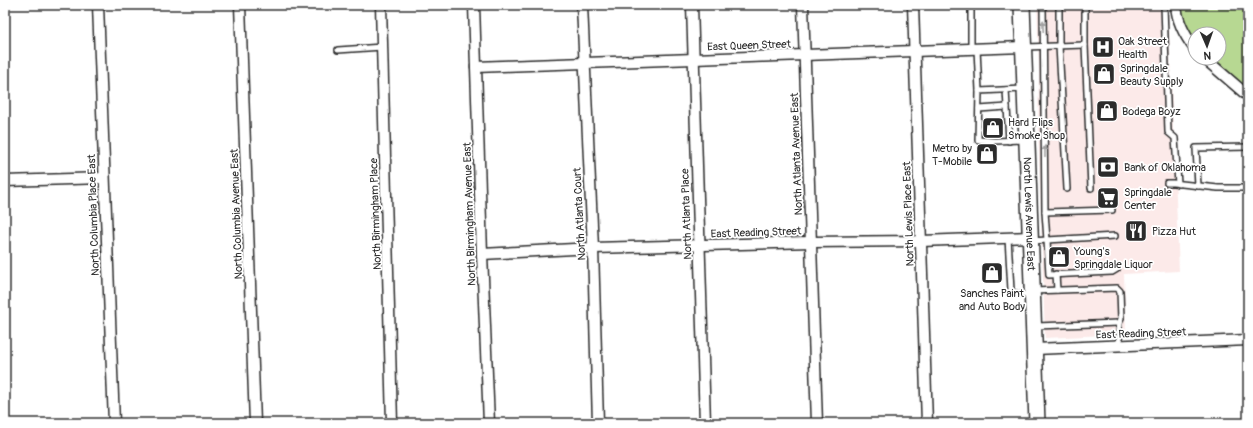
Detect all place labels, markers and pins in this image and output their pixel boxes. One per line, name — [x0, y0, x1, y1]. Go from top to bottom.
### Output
hospital icon: Oak Street Health — [1090, 34, 1116, 60]
place label: Oak Street Health — [1118, 35, 1167, 61]
shop icon: Springdale Beauty Supply — [1091, 61, 1117, 87]
place label: Springdale Beauty Supply — [1120, 62, 1184, 88]
shop icon: Bodega Boyz — [1094, 98, 1120, 124]
place label: Bodega Boyz — [1122, 105, 1181, 118]
shop icon: Hard Flips Smoke Shop — [980, 115, 1006, 141]
place label: Hard Flips Smoke Shop — [1008, 116, 1065, 142]
shop icon: Metro by T-Mobile — [974, 141, 1000, 167]
place label: Metro by T-Mobile — [932, 142, 973, 168]
bank icon: Bank of Oklahoma — [1095, 154, 1121, 180]
place label: Bank of Oklahoma — [1124, 161, 1206, 174]
supermarket icon: Springdale Center — [1095, 185, 1121, 211]
place label: Springdale Center — [1124, 186, 1172, 212]
restaurant icon: Pizza Hut — [1123, 218, 1149, 244]
place label: Pizza Hut — [1152, 225, 1196, 238]
shop icon: Young's Springdale Liquor — [1046, 244, 1072, 270]
place label: Young's Springdale Liquor — [1073, 245, 1153, 271]
shop icon: Sanches Paint and Auto Body — [979, 260, 1005, 286]
place label: Sanches Paint and Auto Body — [959, 287, 1025, 313]

